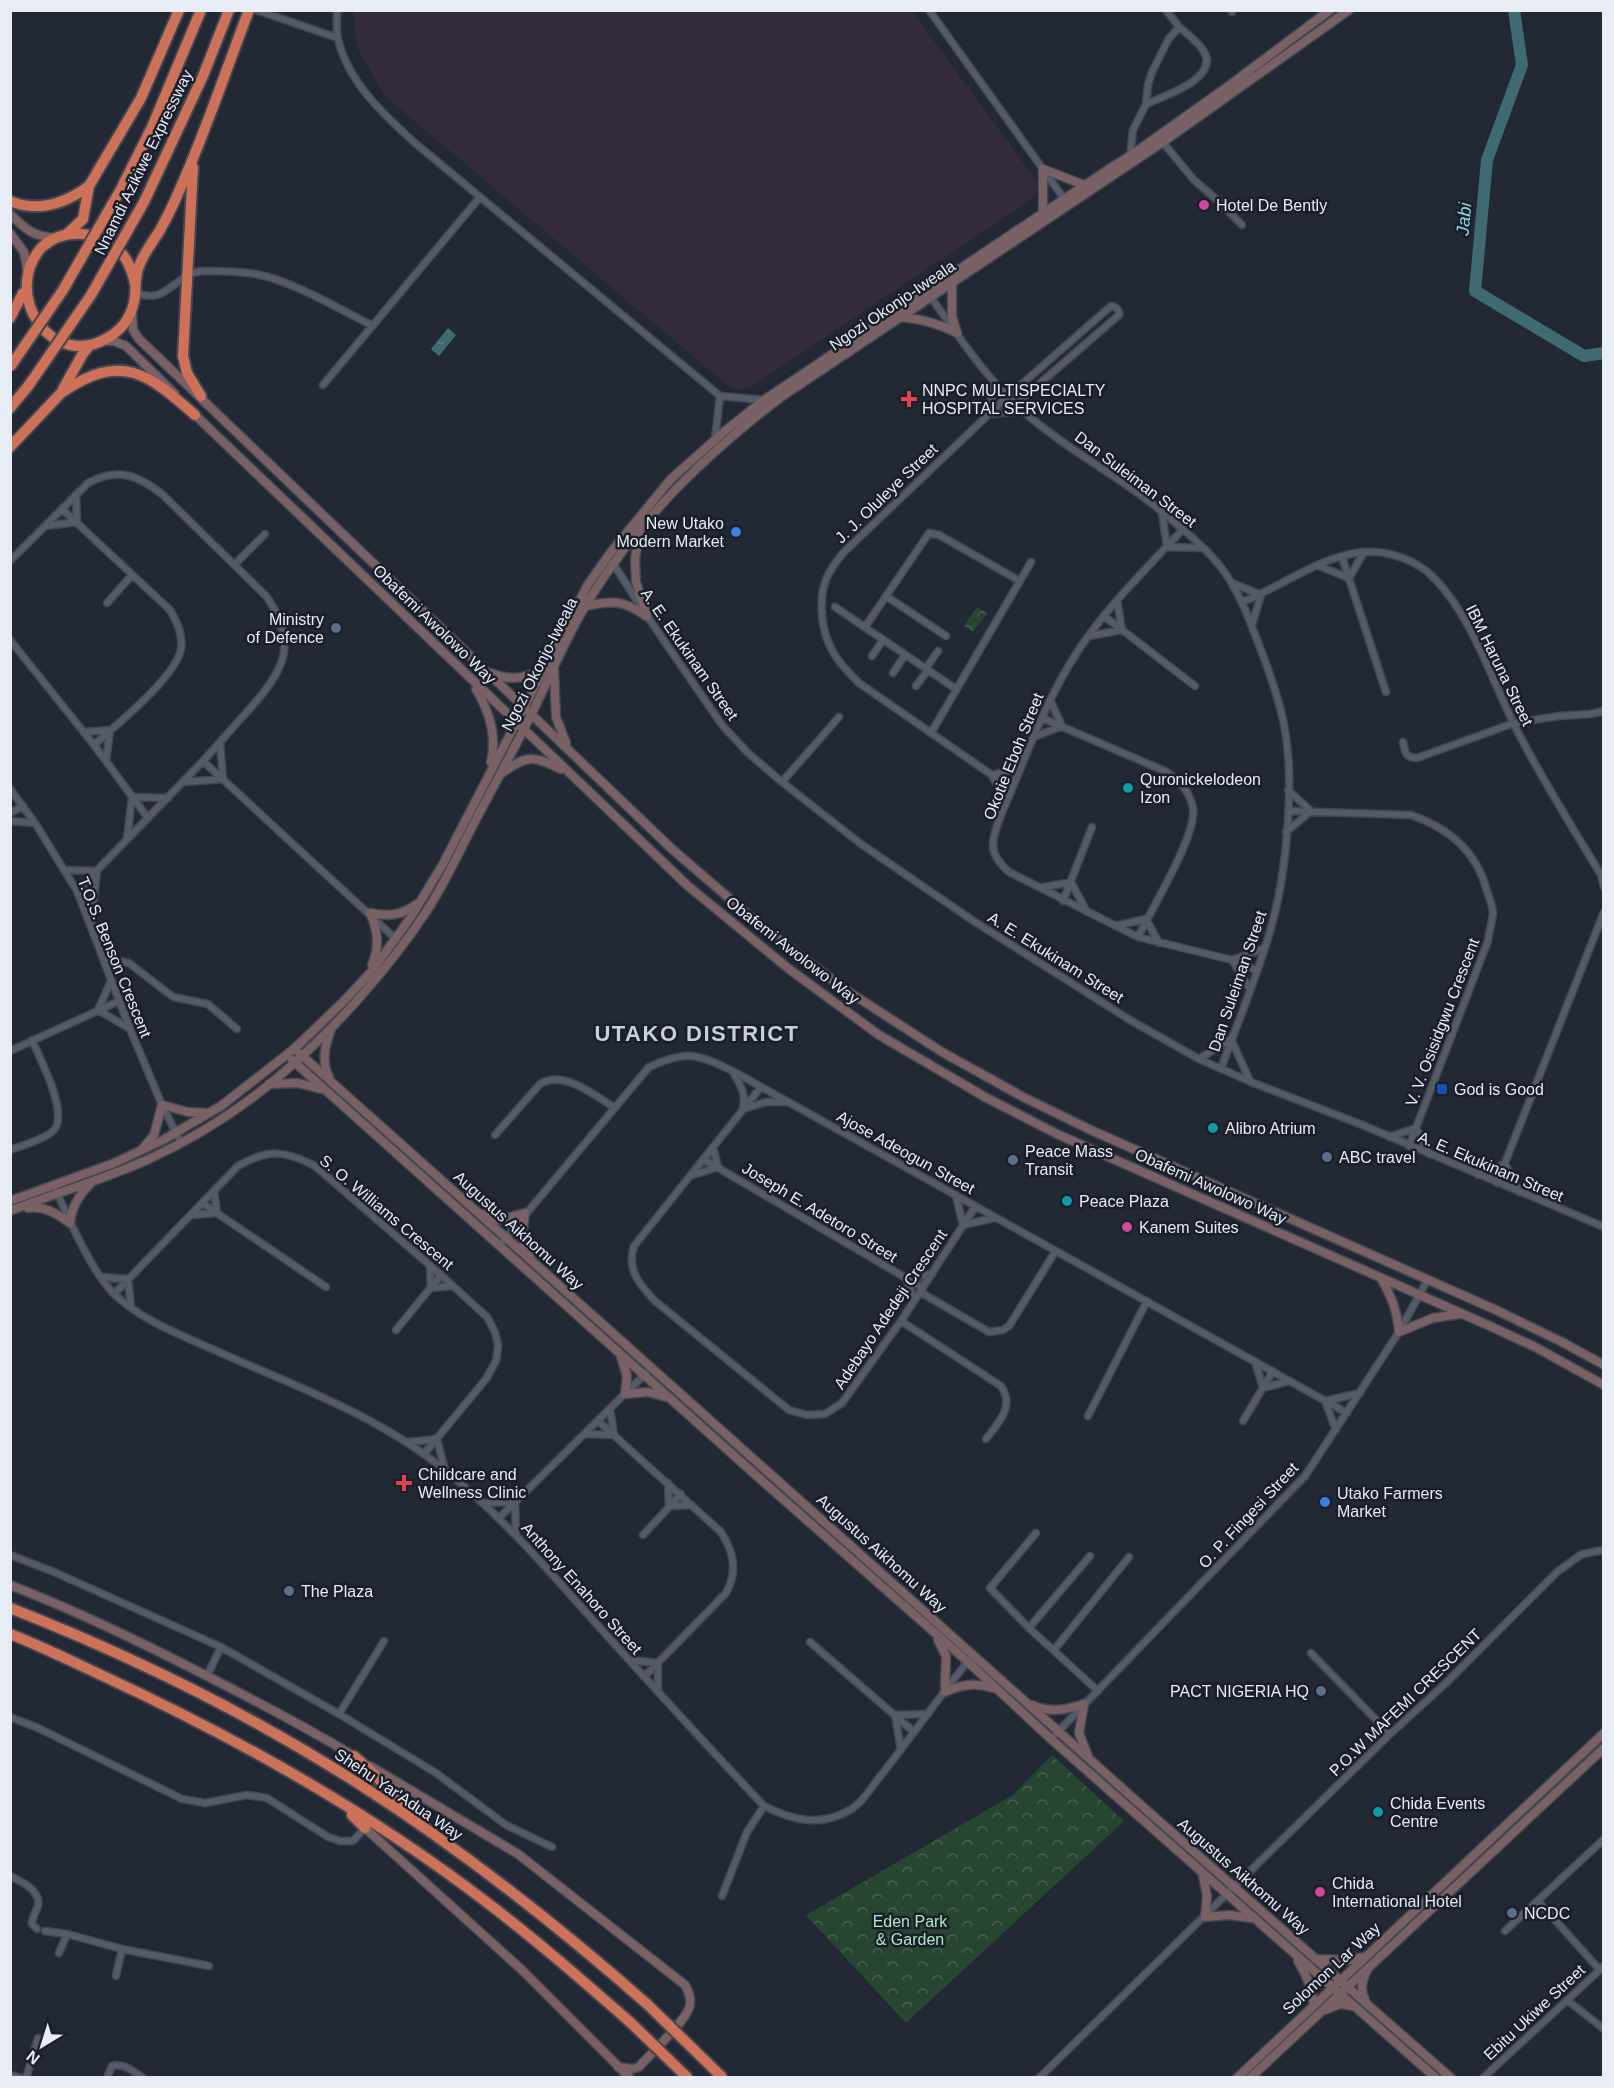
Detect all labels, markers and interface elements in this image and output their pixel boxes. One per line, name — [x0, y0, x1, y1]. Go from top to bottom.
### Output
street label: Nnamdi Azikiwe Expressway — [91, 67, 196, 257]
place label: Hotel De Bently — [1216, 197, 1327, 214]
marker: Hotel De Bently — [1197, 198, 1211, 212]
water label: Jabi — [1453, 201, 1475, 237]
street label: Ngozi Okonjo-Iweala — [826, 257, 958, 354]
place label: NNPC MULTISPECIALTY HOSPITAL SERVICES — [922, 382, 1106, 417]
marker: NNPC MULTISPECIALTY HOSPITAL SERVICES — [900, 390, 918, 408]
street label: Dan Suleiman Street — [1072, 428, 1200, 531]
street label: J. J. Oluleye Street — [832, 440, 941, 546]
place label: New Utako Modern Market — [616, 515, 725, 550]
marker: New Utako Modern Market — [729, 525, 743, 539]
street label: Obafemi Awolowo Way — [370, 561, 499, 687]
street label: A. E. Ekukinam Street — [638, 585, 742, 724]
street label: Ngozi Okonjo-Iweala — [498, 595, 581, 734]
street label: IBM Haruna Street — [1463, 602, 1536, 729]
place label: Ministry of Defence — [247, 611, 324, 646]
marker: Ministry of Defence — [329, 621, 343, 635]
street label: Okotie Eboh Street — [980, 690, 1047, 822]
place label: Quronickelodeon Izon — [1140, 771, 1261, 806]
marker: Quronickelodeon Izon — [1121, 781, 1135, 795]
street label: T.O.S. Benson Crescent — [75, 874, 155, 1040]
street label: Obafemi Awolowo Way — [723, 893, 862, 1007]
street label: Dan Suleiman Street — [1205, 908, 1270, 1054]
street label: A. E. Ekukinam Street — [985, 909, 1127, 1006]
street label: V. V. Osisidgwu Crescent — [1403, 935, 1483, 1109]
district label: UTAKO DISTRICT — [594, 1021, 800, 1046]
place label: God is Good — [1454, 1081, 1544, 1098]
marker: God is Good — [1435, 1082, 1449, 1096]
street label: Ajose Adeogun Street — [834, 1107, 978, 1198]
place label: Alibro Atrium — [1225, 1120, 1316, 1137]
marker: Alibro Atrium — [1206, 1121, 1220, 1135]
street label: A. E. Ekukinam Street — [1415, 1128, 1567, 1205]
place label: Peace Mass Transit — [1025, 1143, 1113, 1178]
street label: Obafemi Awolowo Way — [1133, 1145, 1289, 1227]
place label: ABC travel — [1339, 1149, 1415, 1166]
marker: ABC travel — [1320, 1150, 1334, 1164]
street label: S. O. Williams Crescent — [317, 1152, 457, 1274]
marker: Peace Mass Transit — [1006, 1153, 1020, 1167]
street label: Joseph E. Adetoro Street — [739, 1159, 901, 1266]
street label: Augustus Aikhomu Way — [450, 1168, 587, 1293]
place label: Peace Plaza — [1079, 1193, 1169, 1210]
marker: Peace Plaza — [1060, 1194, 1074, 1208]
place label: Kanem Suites — [1139, 1219, 1239, 1236]
marker: Kanem Suites — [1120, 1220, 1134, 1234]
street label: Adebayo Adedeji Crescent — [831, 1226, 950, 1392]
street label: O. P. Fingesi Street — [1195, 1459, 1302, 1571]
place label: Childcare and Wellness Clinic — [418, 1466, 526, 1501]
marker: Childcare and Wellness Clinic — [395, 1474, 413, 1492]
place label: Utako Farmers Market — [1337, 1485, 1443, 1520]
street label: Augustus Aikhomu Way — [813, 1491, 950, 1616]
marker: Utako Farmers Market — [1318, 1495, 1332, 1509]
street label: Anthony Enahoro Street — [518, 1519, 645, 1658]
place label: The Plaza — [301, 1583, 373, 1600]
marker: The Plaza — [282, 1584, 296, 1598]
street label: P.O.W MAFEMI CRESCENT — [1326, 1625, 1485, 1779]
place label: PACT NIGERIA HQ — [1170, 1683, 1309, 1700]
marker: PACT NIGERIA HQ — [1314, 1684, 1328, 1698]
street label: Shehu Yar'Adua Way — [332, 1745, 466, 1844]
place label: Chida Events Centre — [1390, 1795, 1485, 1830]
marker: Chida Events Centre — [1371, 1805, 1385, 1819]
street label: Augustus Aikhomu Way — [1175, 1815, 1313, 1938]
place label: Chida International Hotel — [1332, 1875, 1462, 1910]
marker: Chida International Hotel — [1313, 1885, 1327, 1899]
place label: NCDC — [1524, 1905, 1570, 1922]
marker: NCDC — [1505, 1906, 1519, 1920]
park label: Eden Park & Garden — [873, 1913, 948, 1948]
street label: Solomon Lar Way — [1279, 1919, 1383, 2018]
street label: Ebitu Ukiwe Street — [1480, 1961, 1589, 2063]
north arrow — [12, 2016, 72, 2076]
text: N — [23, 2047, 43, 2068]

